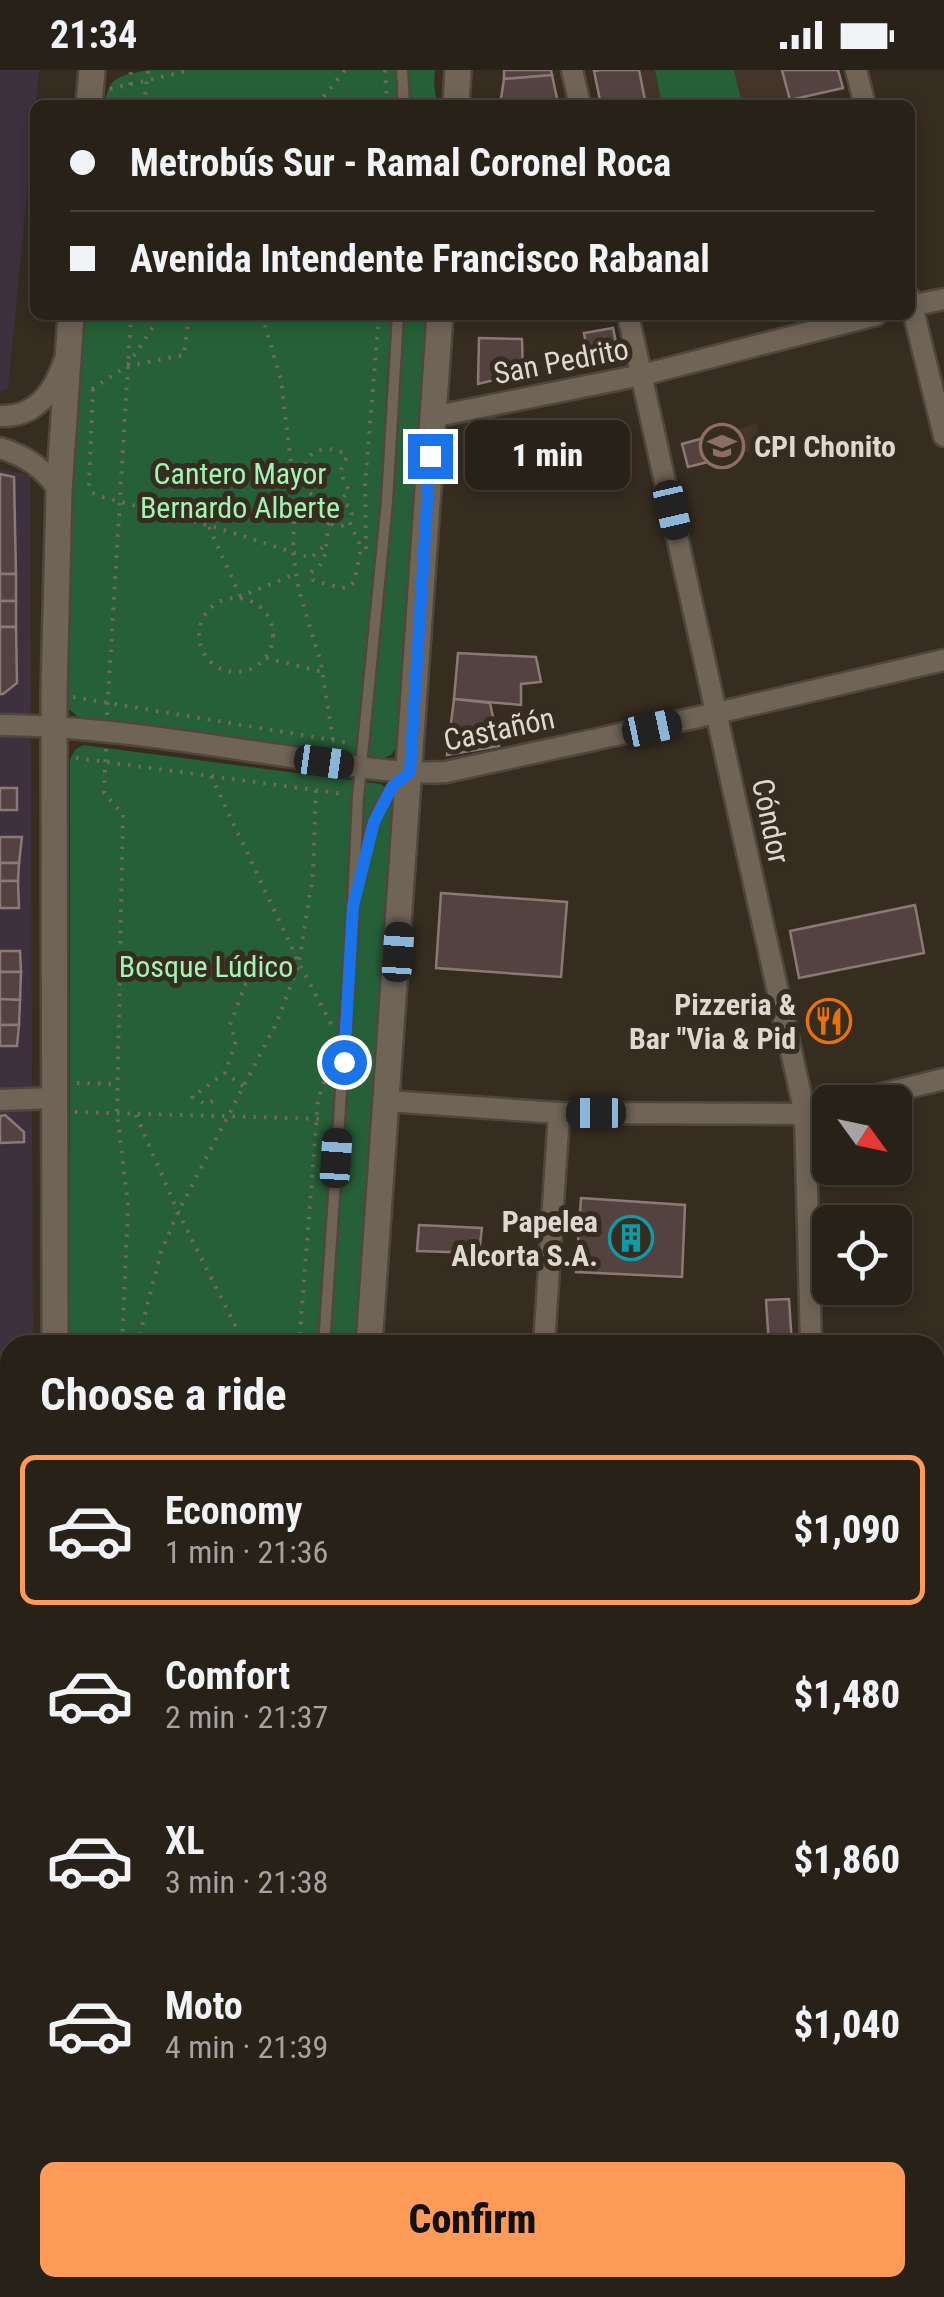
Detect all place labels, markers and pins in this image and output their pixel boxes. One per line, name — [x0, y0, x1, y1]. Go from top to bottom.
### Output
school or university icon: CPI Chonito — [699, 423, 745, 469]
place label: CPI Chonito — [754, 429, 896, 464]
place label: Pizzeria & Bar "Via & Pid — [629, 987, 796, 1056]
restaurant icon: Pizzeria & Bar "Via & Pid — [806, 998, 852, 1044]
place label: Papelea Alcorta S.A. — [451, 1204, 598, 1273]
building icon: Papelea Alcorta S.A. — [608, 1215, 654, 1261]

